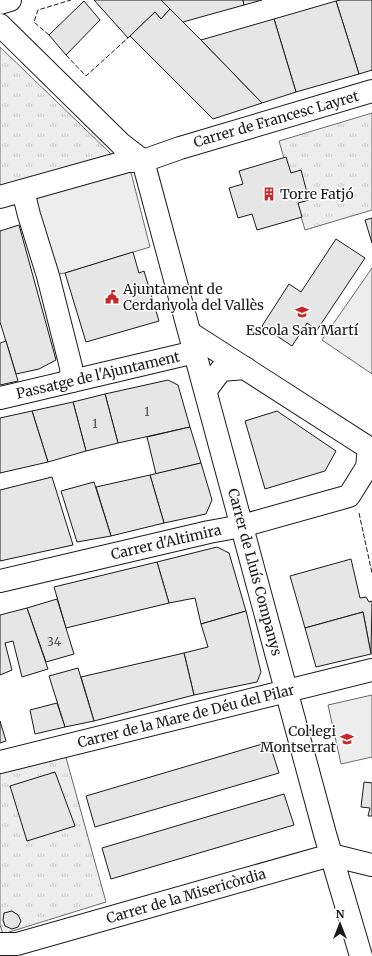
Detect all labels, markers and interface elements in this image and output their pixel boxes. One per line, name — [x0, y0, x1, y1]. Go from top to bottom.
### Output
street label: Carrer de Francesc Layret — [191, 87, 361, 151]
place label: Torre Fatjó — [280, 185, 354, 203]
building icon: Torre Fatjó — [261, 186, 277, 202]
place label: Ajuntament de Cerdanyola del Vallès — [122, 280, 264, 314]
public building icon: Ajuntament de Cerdanyola del Vallès — [104, 289, 120, 305]
school or university icon: Escola San Martí — [294, 304, 310, 320]
place label: Escola San Martí — [246, 321, 359, 339]
street label: Passatge de l'Ajuntament — [14, 347, 182, 403]
house number: 1 — [144, 404, 150, 419]
house number: 1 — [92, 416, 98, 431]
street label: Carrer de Lluís Companys — [224, 486, 286, 658]
street label: Carrer d'Altimira — [109, 520, 223, 563]
house number: 34 — [47, 634, 62, 649]
street label: Carrer de la Mare de Déu del Pilar — [76, 680, 296, 752]
place label: Col·legi Montserrat — [260, 722, 337, 756]
school or university icon: Col·legi Montserrat — [339, 731, 355, 747]
street label: Carrer de la Misericòrdia — [104, 864, 268, 927]
north arrow — [320, 904, 360, 944]
text: N — [336, 907, 345, 921]

